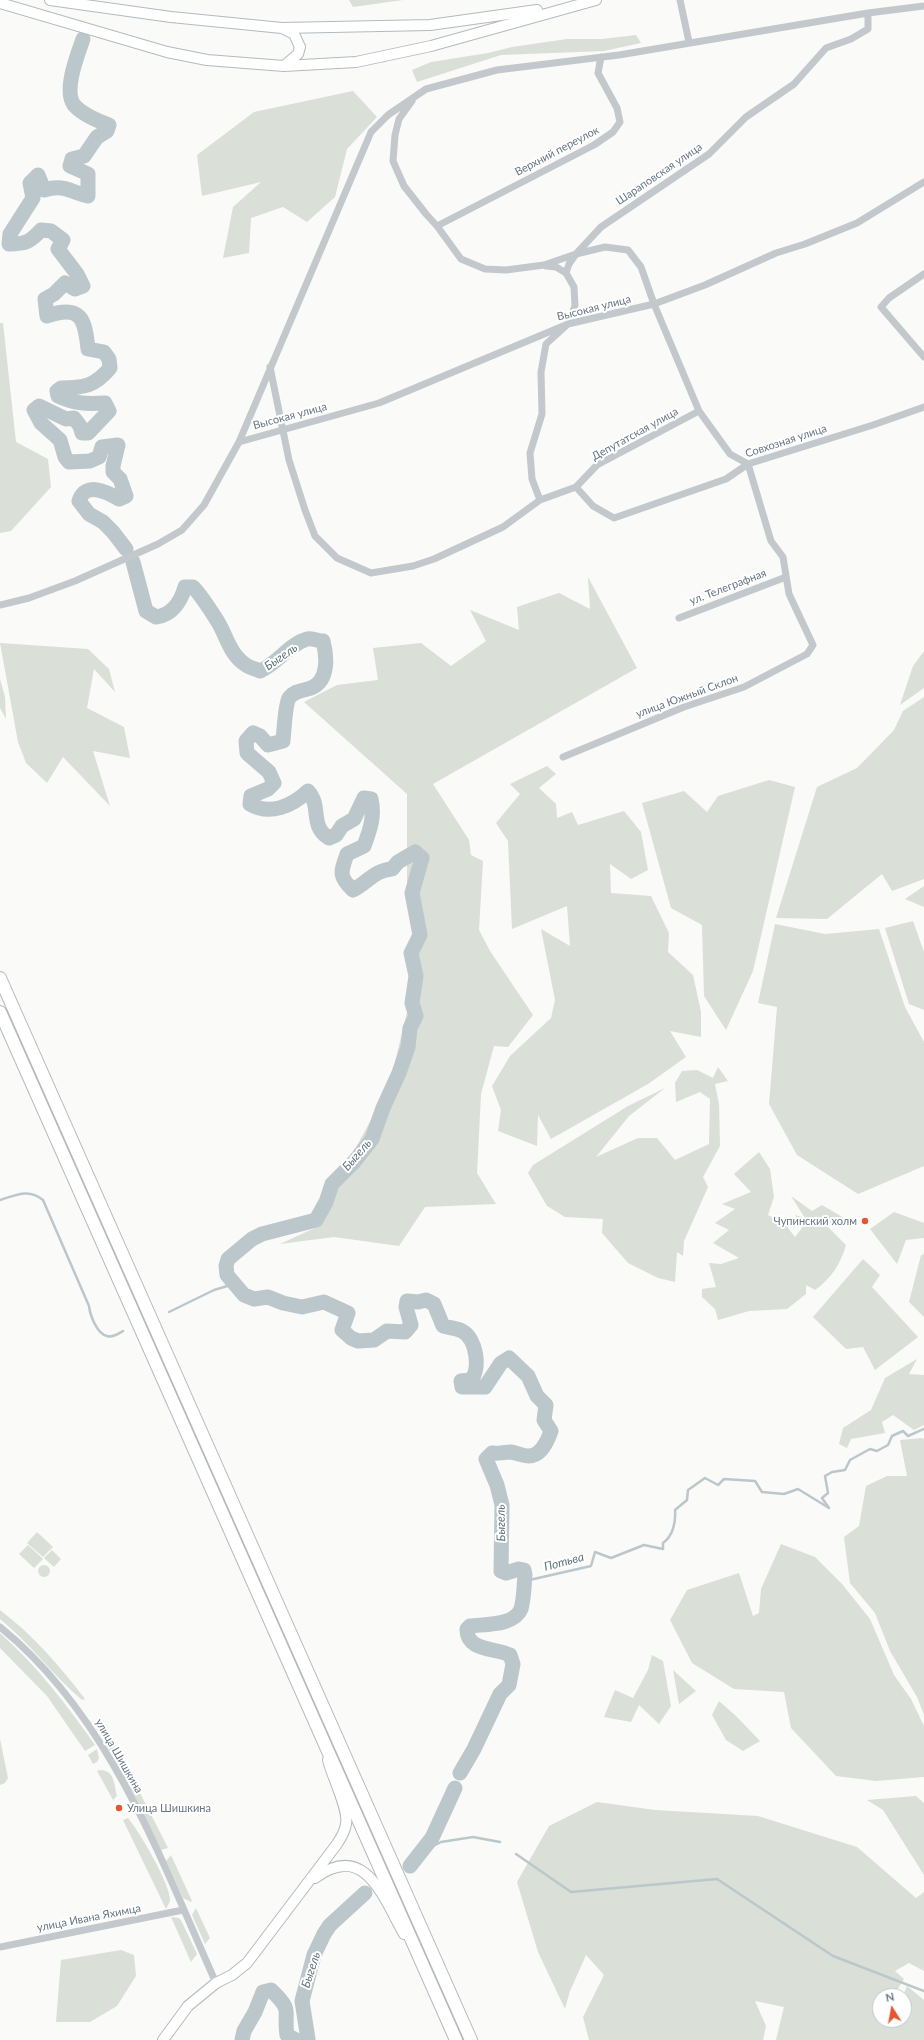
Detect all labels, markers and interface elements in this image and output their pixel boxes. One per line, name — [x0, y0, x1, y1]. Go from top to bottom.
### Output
street label: Верхний переулок — [513, 123, 601, 179]
street label: Шараповская улица — [613, 140, 705, 208]
street label: Высокая улица — [556, 292, 632, 324]
street label: Высокая улица — [252, 400, 328, 432]
street label: Депутатская улица — [589, 405, 681, 463]
street label: Совхозная улица — [744, 422, 828, 460]
street label: ул. Телеграфная — [688, 566, 768, 608]
water label: Быгель — [262, 640, 300, 674]
street label: улица Южный Склон — [634, 671, 740, 721]
water label: Быгель — [339, 1136, 375, 1174]
place label: Чупинский холм — [774, 1214, 857, 1228]
marker: Чупинский холм — [860, 1216, 870, 1226]
water label: Быгель — [493, 1504, 509, 1542]
water label: Потьва — [542, 1550, 586, 1574]
street label: улица Шишкина — [92, 1716, 146, 1796]
place label: Улица Шишкина — [127, 1801, 211, 1815]
marker: Улица Шишкина — [114, 1803, 124, 1813]
street label: улица Ивана Яхимца — [36, 1901, 142, 1935]
water label: Быгель — [298, 1950, 324, 1990]
north arrow — [872, 1988, 912, 2028]
text: N — [884, 1990, 895, 2004]

